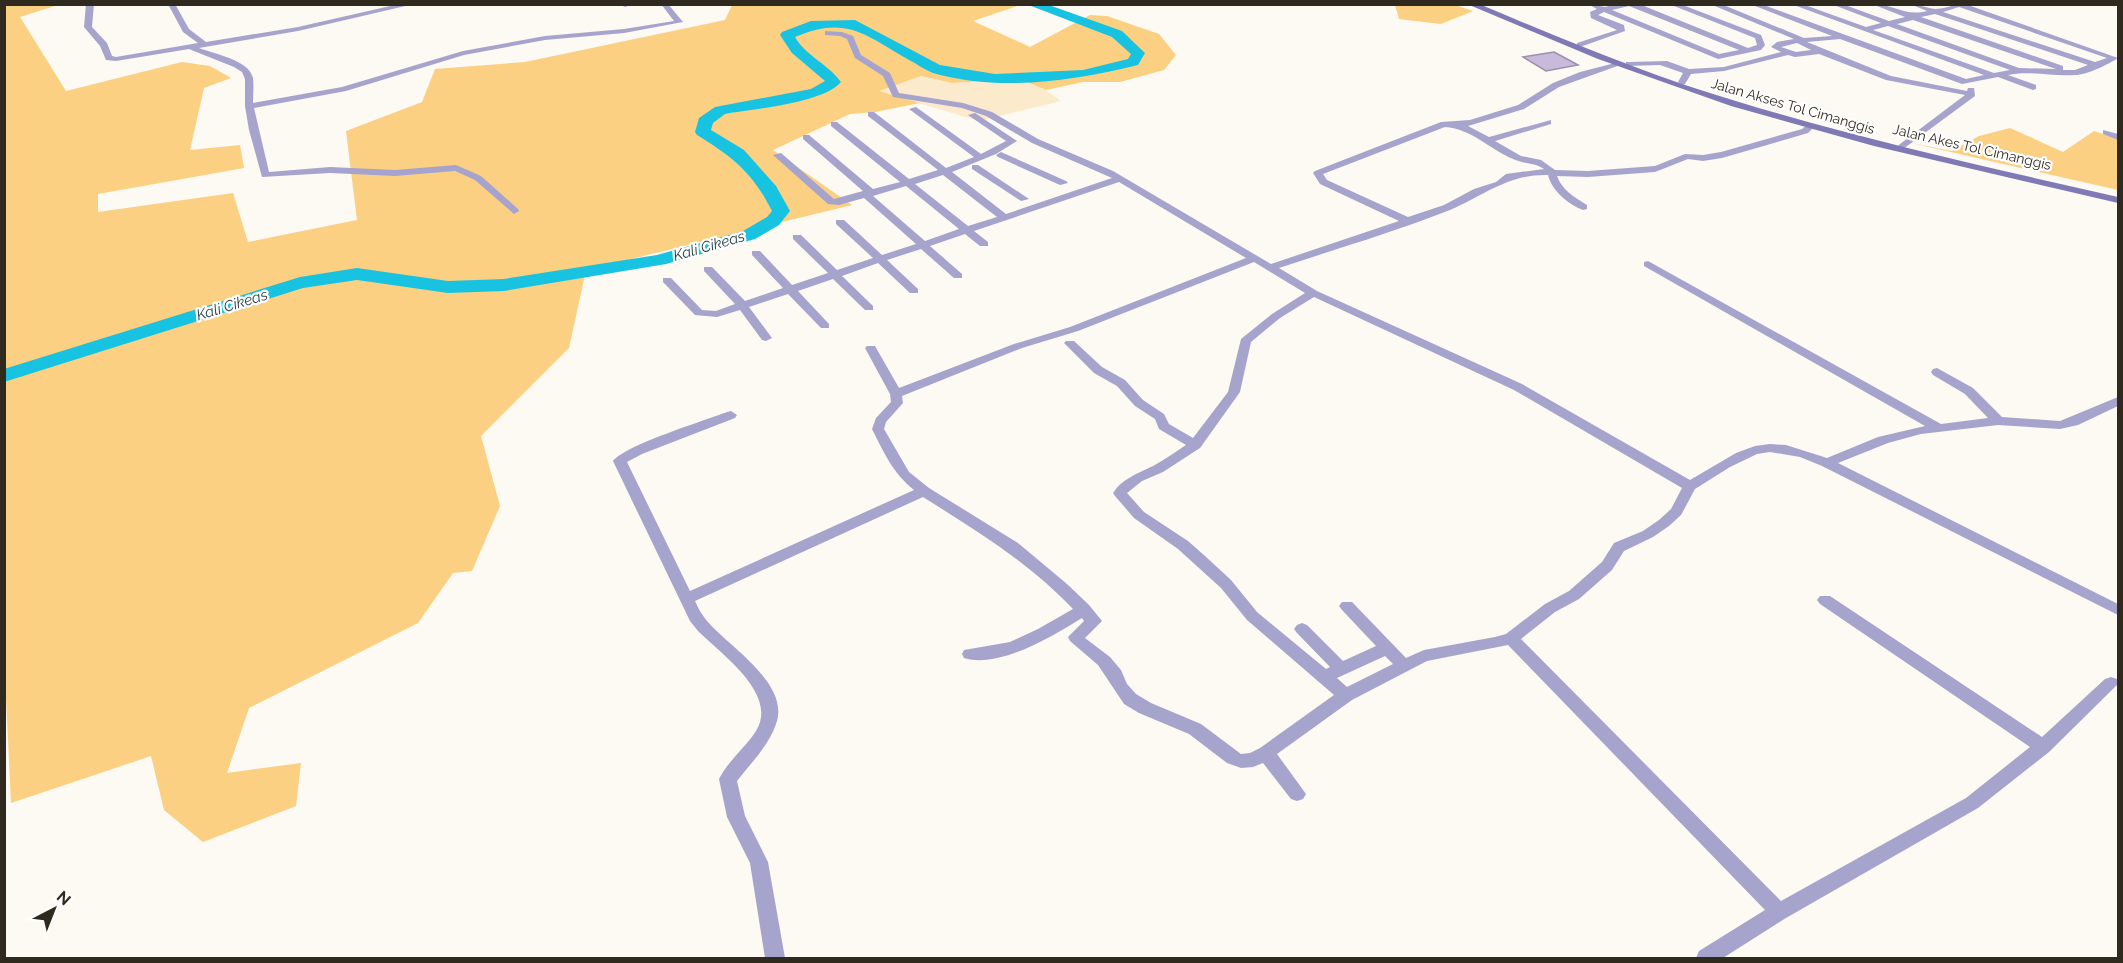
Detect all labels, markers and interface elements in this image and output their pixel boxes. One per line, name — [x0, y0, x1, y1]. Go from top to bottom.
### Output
street label: Jalan Akses Tol Cimanggis — [1709, 75, 1877, 137]
street label: Jalan Akes Tol Cimanggis — [1891, 121, 2053, 173]
water label: Kali Cikeas — [671, 227, 747, 265]
water label: Kali Cikeas — [194, 286, 270, 324]
north arrow — [24, 879, 84, 939]
text: N — [53, 887, 75, 909]

